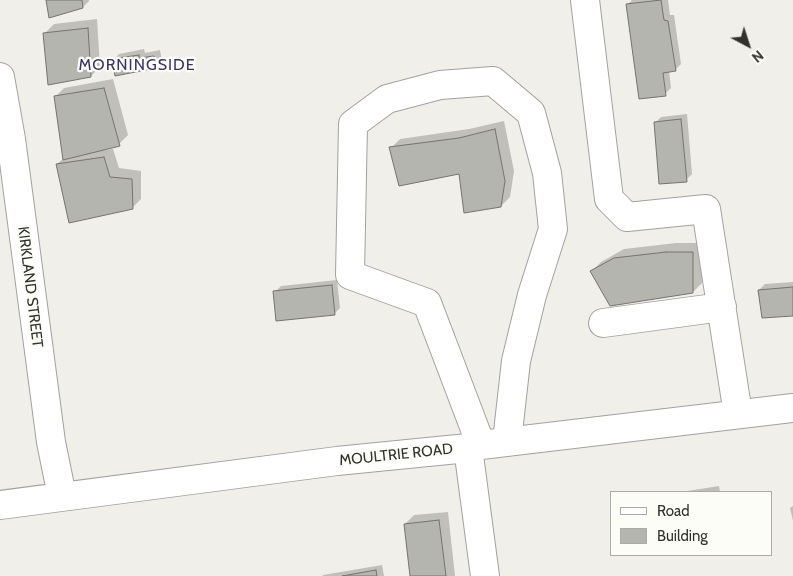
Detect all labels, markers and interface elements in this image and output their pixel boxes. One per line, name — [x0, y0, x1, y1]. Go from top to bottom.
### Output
north arrow — [723, 20, 773, 70]
text: N — [748, 46, 767, 67]
district label: MORNINGSIDE — [77, 55, 197, 75]
street label: KIRKLAND STREET — [14, 225, 46, 349]
street label: MOULTRIE ROAD — [338, 440, 454, 470]
legend — [610, 491, 773, 556]
text: Road — [657, 502, 690, 520]
text: Building — [657, 527, 708, 545]

